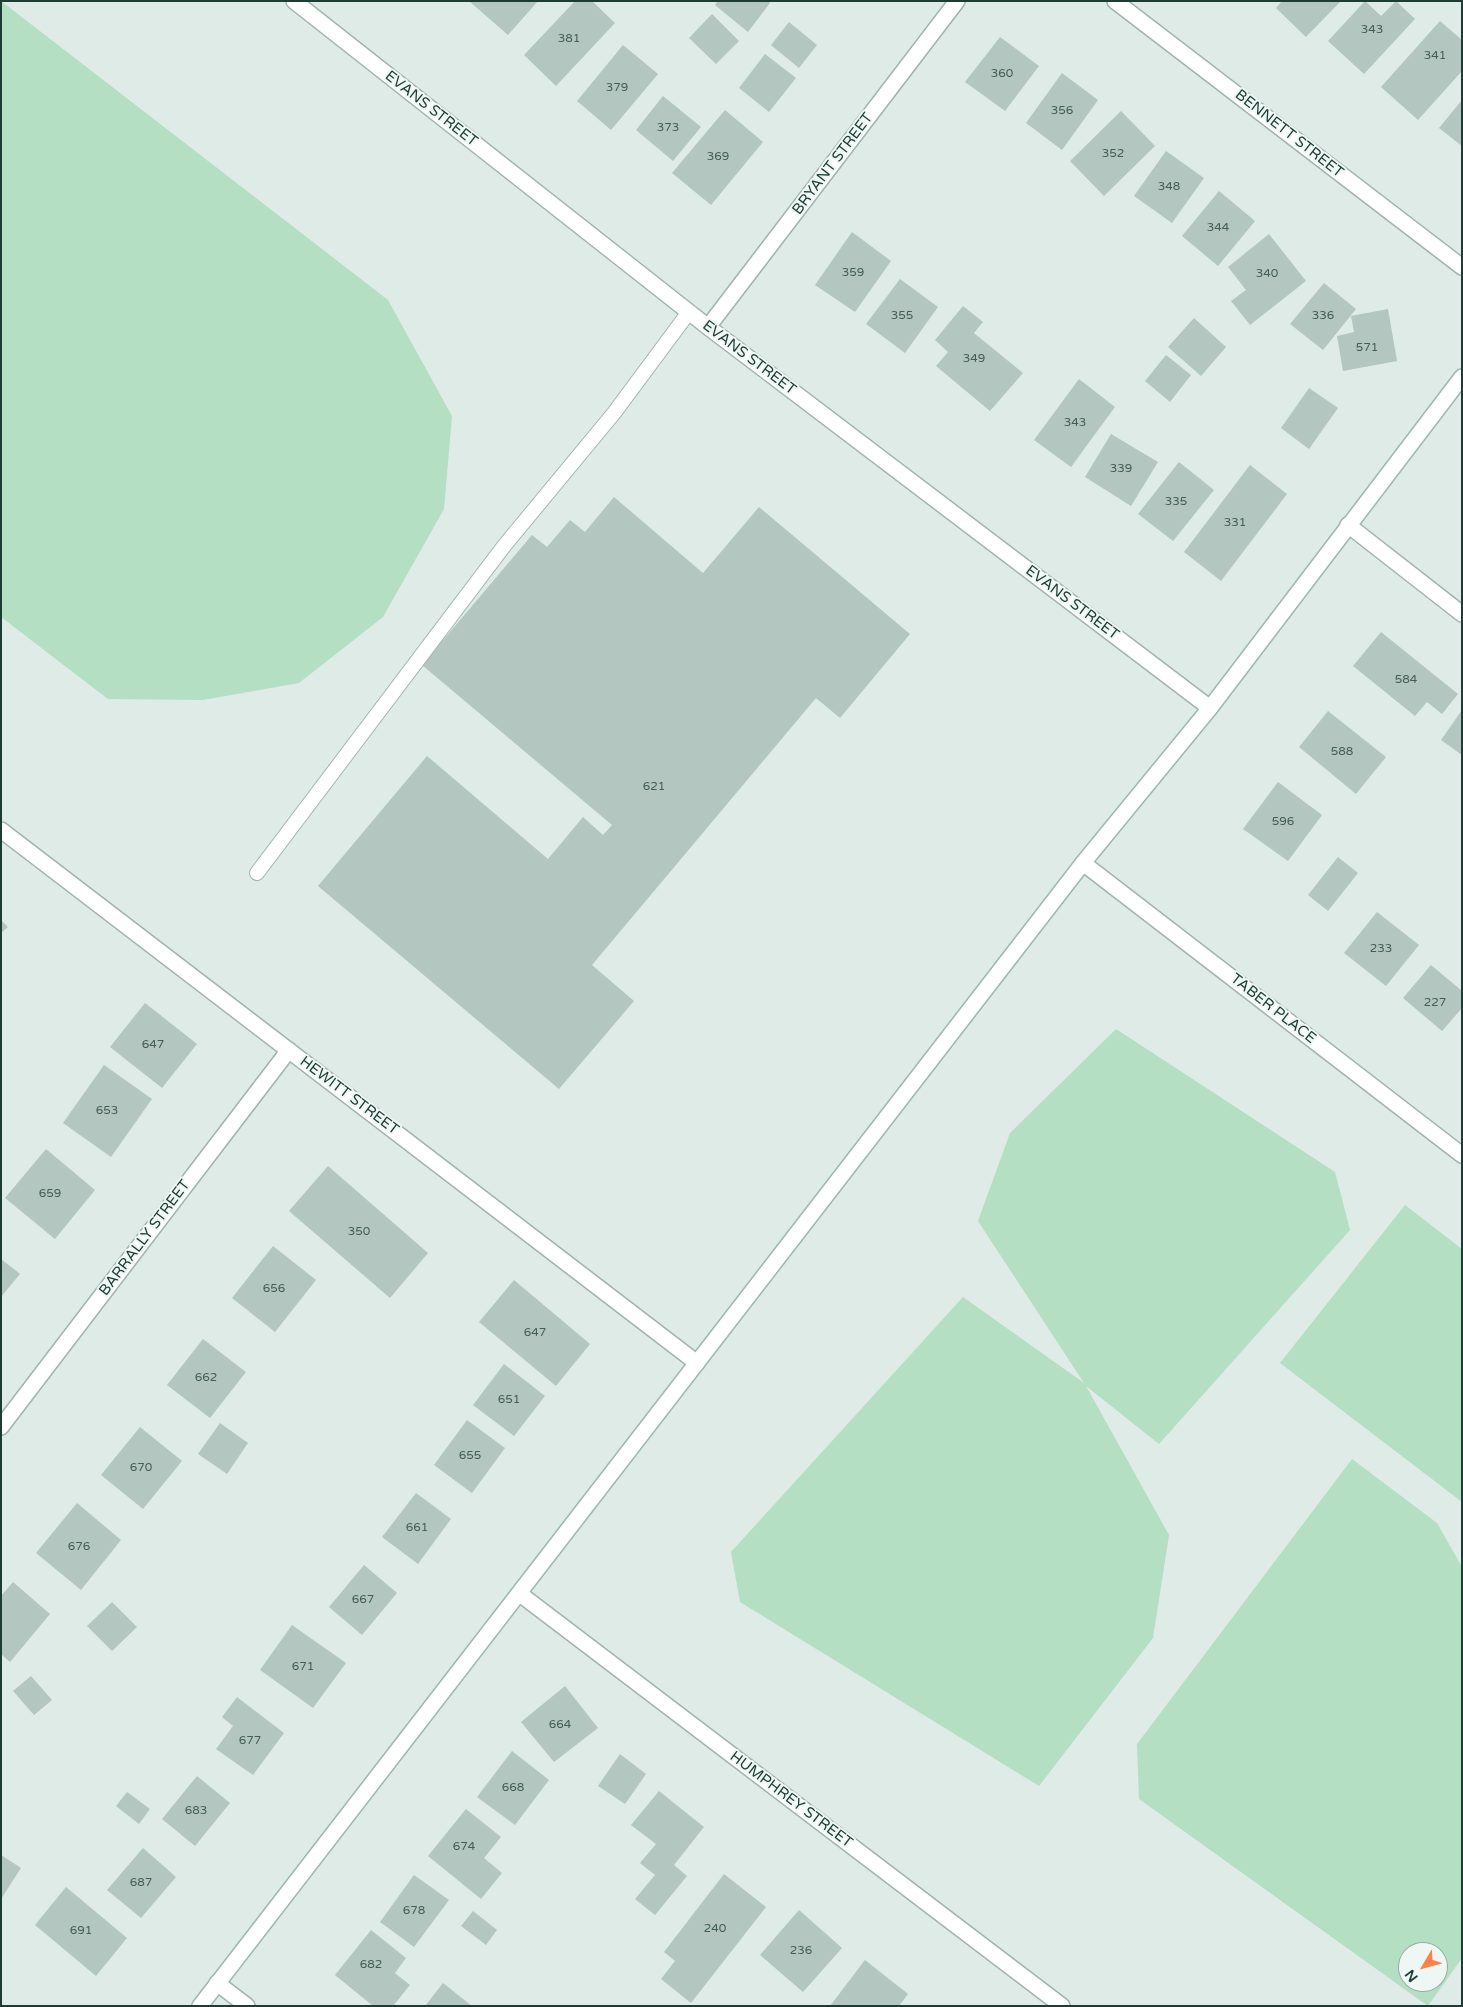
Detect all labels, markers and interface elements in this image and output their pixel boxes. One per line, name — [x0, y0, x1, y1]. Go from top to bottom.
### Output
house number: 343 — [1361, 23, 1383, 37]
house number: 381 — [558, 32, 580, 46]
house number: 341 — [1424, 49, 1446, 63]
street label: EVANS STREET — [381, 67, 481, 151]
house number: 360 — [991, 67, 1013, 81]
house number: 379 — [606, 81, 628, 95]
street label: BENNETT STREET — [1231, 86, 1347, 182]
house number: 356 — [1051, 104, 1073, 118]
street label: BRYANT STREET — [789, 110, 877, 218]
house number: 373 — [657, 121, 679, 135]
house number: 352 — [1102, 147, 1124, 161]
house number: 369 — [707, 150, 729, 164]
house number: 348 — [1158, 180, 1180, 194]
house number: 344 — [1207, 221, 1229, 235]
house number: 359 — [842, 266, 864, 280]
house number: 340 — [1256, 267, 1278, 281]
house number: 355 — [891, 309, 913, 323]
house number: 336 — [1312, 309, 1334, 323]
street label: EVANS STREET — [699, 317, 799, 399]
house number: 571 — [1356, 341, 1378, 355]
house number: 349 — [963, 352, 985, 366]
house number: 343 — [1064, 416, 1086, 430]
house number: 339 — [1110, 462, 1132, 476]
house number: 335 — [1165, 495, 1187, 509]
house number: 331 — [1224, 516, 1246, 530]
street label: EVANS STREET — [1022, 562, 1122, 644]
house number: 584 — [1395, 673, 1417, 687]
house number: 588 — [1331, 745, 1353, 759]
house number: 621 — [643, 780, 665, 794]
house number: 596 — [1272, 815, 1294, 829]
house number: 233 — [1370, 942, 1392, 956]
street label: TABER PLACE — [1227, 970, 1319, 1048]
house number: 227 — [1424, 996, 1446, 1010]
house number: 647 — [142, 1038, 164, 1052]
street label: HEWITT STREET — [296, 1053, 402, 1139]
house number: 653 — [96, 1104, 118, 1118]
street label: BARRALLY STREET — [96, 1177, 194, 1299]
house number: 659 — [39, 1187, 61, 1201]
house number: 350 — [348, 1225, 370, 1239]
house number: 656 — [263, 1282, 285, 1296]
house number: 647 — [524, 1326, 546, 1340]
house number: 662 — [195, 1371, 217, 1385]
house number: 651 — [498, 1393, 520, 1407]
house number: 655 — [459, 1449, 481, 1463]
house number: 670 — [130, 1461, 152, 1475]
house number: 661 — [406, 1521, 428, 1535]
house number: 676 — [68, 1540, 90, 1554]
house number: 667 — [352, 1593, 374, 1607]
house number: 671 — [292, 1660, 314, 1674]
house number: 664 — [549, 1718, 571, 1732]
house number: 677 — [239, 1734, 261, 1748]
street label: HUMPHREY STREET — [726, 1748, 856, 1852]
house number: 668 — [502, 1781, 524, 1795]
house number: 683 — [185, 1804, 207, 1818]
house number: 674 — [453, 1840, 475, 1854]
house number: 687 — [130, 1876, 152, 1890]
house number: 678 — [403, 1904, 425, 1918]
house number: 240 — [704, 1922, 726, 1936]
house number: 691 — [70, 1924, 92, 1938]
north arrow — [1398, 1942, 1448, 1992]
house number: 236 — [790, 1944, 812, 1958]
house number: 682 — [360, 1958, 382, 1972]
text: N — [1401, 1966, 1422, 1985]

